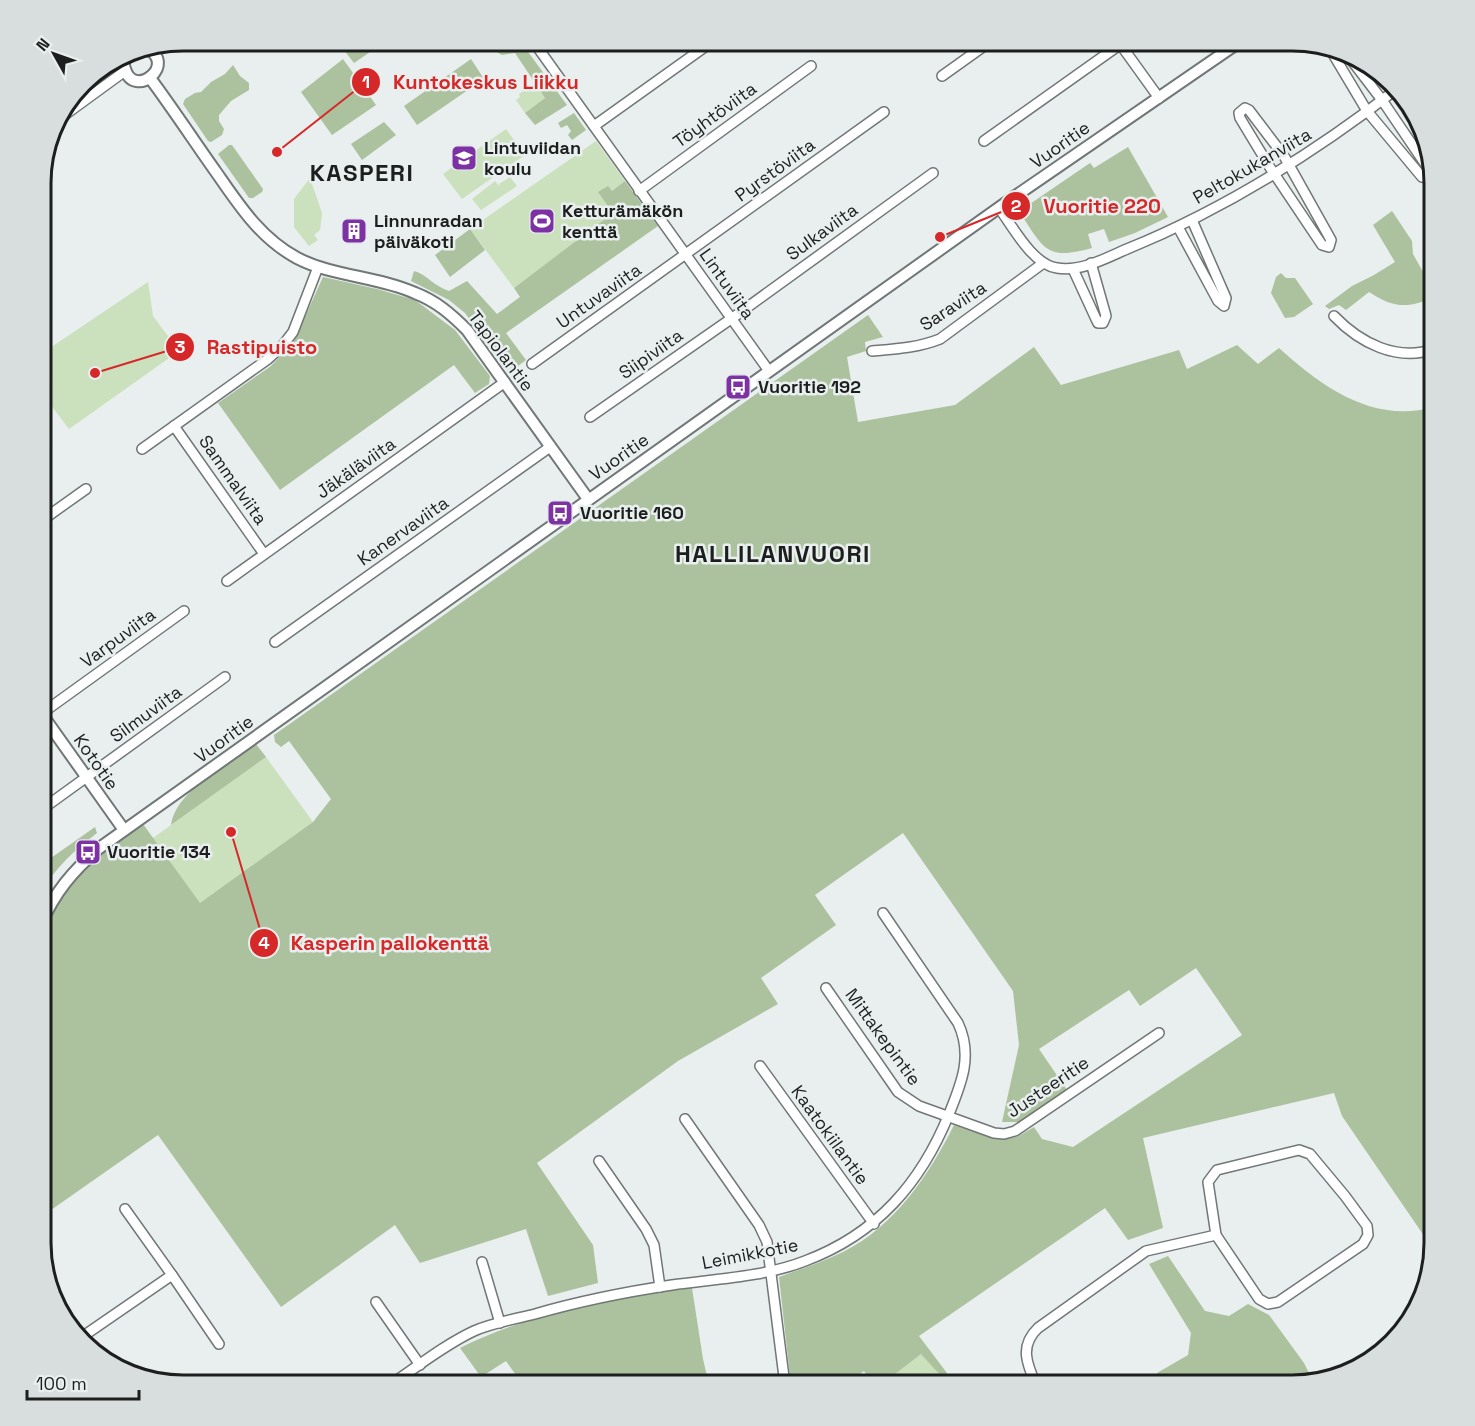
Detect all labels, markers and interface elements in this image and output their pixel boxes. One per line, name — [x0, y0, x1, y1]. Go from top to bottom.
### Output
north arrow — [24, 24, 84, 84]
text: N — [31, 34, 54, 56]
callout: Kuntokeskus Liikku — [351, 63, 591, 101]
text: Kuntokeskus Liikku — [393, 69, 579, 95]
text: 1 — [362, 70, 370, 93]
street label: Töyhtöviita — [669, 77, 761, 153]
street label: Vuoritie — [1025, 116, 1094, 173]
street label: Peltokukanviita — [1188, 122, 1315, 209]
street label: Pyrstöviita — [730, 133, 819, 206]
place label: Lintuviidan koulu — [484, 136, 581, 180]
school or university icon: Lintuviidan koulu — [449, 143, 479, 173]
district label: KASPERI — [310, 157, 414, 188]
callout: Vuoritie 220 — [1001, 187, 1173, 225]
text: Vuoritie 220 — [1043, 193, 1161, 219]
text: 2 — [1011, 194, 1022, 217]
street label: Sulkaviita — [781, 198, 862, 265]
place label: Ketturämäkön kenttä — [562, 199, 683, 243]
sports icon: Ketturämäkön kenttä — [527, 206, 557, 236]
place label: Linnunradan päiväkoti — [374, 209, 483, 253]
building icon: Linnunradan päiväkoti — [339, 216, 369, 246]
street label: Lintuviita — [695, 244, 760, 324]
street label: Untuvaviita — [552, 258, 646, 333]
street label: Saraviita — [915, 276, 990, 336]
street label: Tapiolantie — [464, 306, 539, 396]
street label: Siipiviita — [614, 323, 687, 384]
callout: Rastipuisto — [165, 328, 329, 366]
text: Rastipuisto — [207, 334, 317, 360]
text: 3 — [175, 335, 186, 358]
bus stop icon: Vuoritie 192 — [723, 372, 753, 402]
place label: Vuoritie 192 — [758, 375, 861, 398]
street label: Vuoritie — [584, 428, 653, 485]
street label: Sammalviita — [194, 430, 273, 529]
street label: Jäkäläviita — [312, 432, 400, 503]
street label: Kanervaviita — [353, 491, 453, 570]
bus stop icon: Vuoritie 160 — [545, 498, 575, 528]
place label: Vuoritie 160 — [580, 501, 684, 524]
district label: HALLILANVUORI — [675, 538, 871, 569]
street label: Varpuviita — [76, 603, 160, 673]
street label: Silmuviita — [105, 680, 186, 747]
street label: Vuoritie — [190, 709, 258, 768]
street label: Kototie — [69, 729, 124, 794]
bus stop icon: Vuoritie 134 — [73, 837, 103, 867]
place label: Vuoritie 134 — [107, 840, 211, 863]
callout: Kasperin pallokenttä — [249, 924, 501, 962]
text: Kasperin pallokenttä — [291, 930, 490, 956]
text: 4 — [258, 931, 270, 954]
street label: Mittakepintie — [840, 984, 926, 1090]
street label: Justeeritie — [1002, 1051, 1093, 1122]
street label: Kaatokiilantie — [787, 1080, 874, 1189]
street label: Leimikkotie — [700, 1233, 800, 1274]
scale bar — [27, 1363, 140, 1401]
text: 100 m — [36, 1372, 87, 1395]

